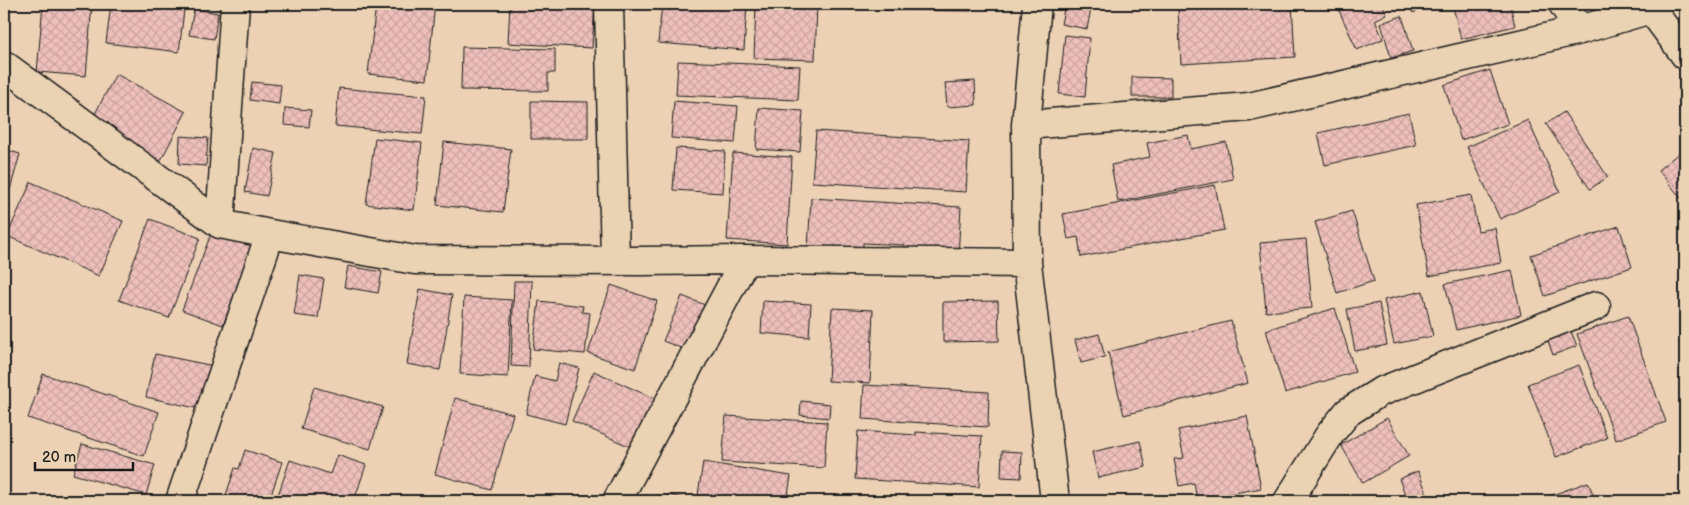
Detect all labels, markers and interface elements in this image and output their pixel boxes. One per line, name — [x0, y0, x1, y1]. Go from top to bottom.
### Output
scale bar — [35, 440, 132, 472]
text: 20 m — [42, 448, 76, 467]

